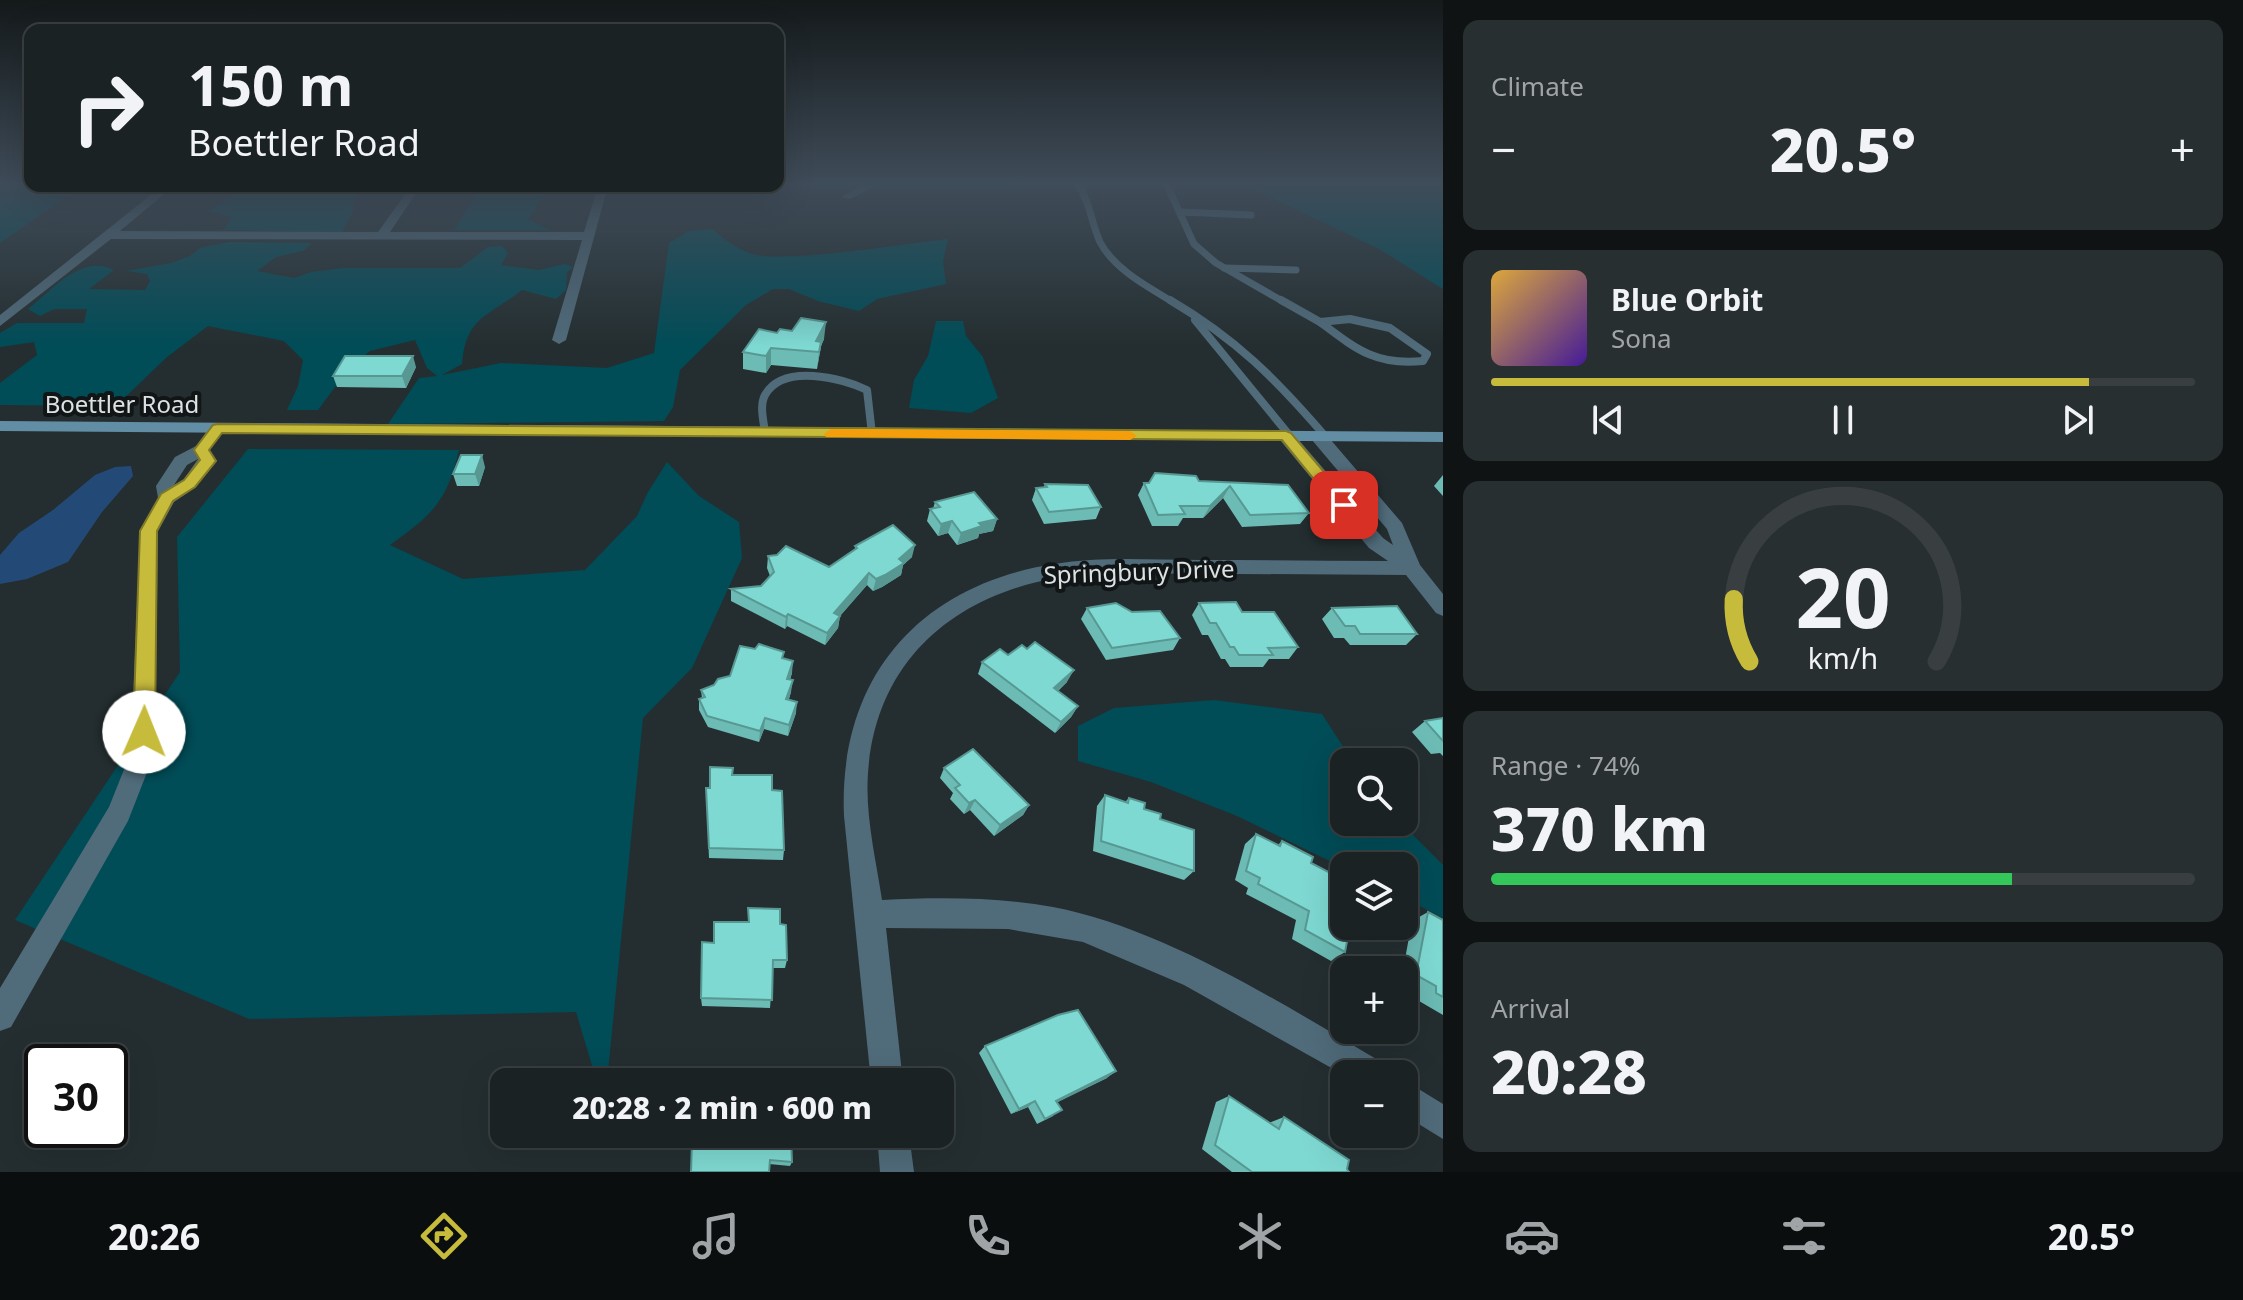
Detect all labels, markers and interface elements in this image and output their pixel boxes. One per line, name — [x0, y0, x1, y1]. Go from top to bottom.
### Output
text: 150 m — [188, 46, 353, 122]
icon: right — [56, 56, 160, 160]
text: Climate — [1491, 68, 1584, 104]
text: 20.5° — [1770, 108, 1916, 190]
text: Boettler Road — [188, 118, 420, 167]
text: − — [1491, 119, 1516, 179]
text: + — [2170, 119, 2195, 179]
text: Blue Orbit — [1611, 279, 1763, 320]
text: Sona — [1611, 320, 1672, 356]
street label: Boettler Road — [45, 387, 199, 420]
icon: previous — [1586, 398, 1630, 442]
icon: pause — [1821, 398, 1865, 442]
icon: next — [2056, 398, 2100, 442]
pin — [1310, 471, 1378, 539]
icon: arrive — [1322, 483, 1366, 527]
text: 20 — [1795, 539, 1891, 652]
street label: Springbury Drive — [1043, 551, 1235, 591]
text: km/h — [1808, 638, 1878, 677]
position arrow — [102, 690, 186, 774]
text: Range · 74% — [1491, 747, 1640, 783]
map controls — [1330, 748, 1418, 1148]
button: search — [1330, 748, 1418, 836]
text: 370 km — [1491, 787, 1708, 869]
button: layers — [1330, 852, 1418, 940]
button: + — [1330, 956, 1418, 1044]
text: Arrival — [1491, 990, 1570, 1026]
text: 20:28 — [1491, 1030, 1647, 1112]
speed limit sign: 30 — [24, 1044, 128, 1148]
button: − — [1330, 1060, 1418, 1148]
text: 20:28 · 2 min · 600 m — [572, 1087, 872, 1128]
icon: directions — [416, 1208, 472, 1264]
icon: music — [688, 1208, 744, 1264]
icon: phone — [960, 1208, 1016, 1264]
icon: climate — [1232, 1208, 1288, 1264]
icon: car — [1504, 1208, 1560, 1264]
icon: filters — [1776, 1208, 1832, 1264]
text: 20:26 — [108, 1212, 200, 1261]
text: 20.5° — [2048, 1212, 2135, 1261]

